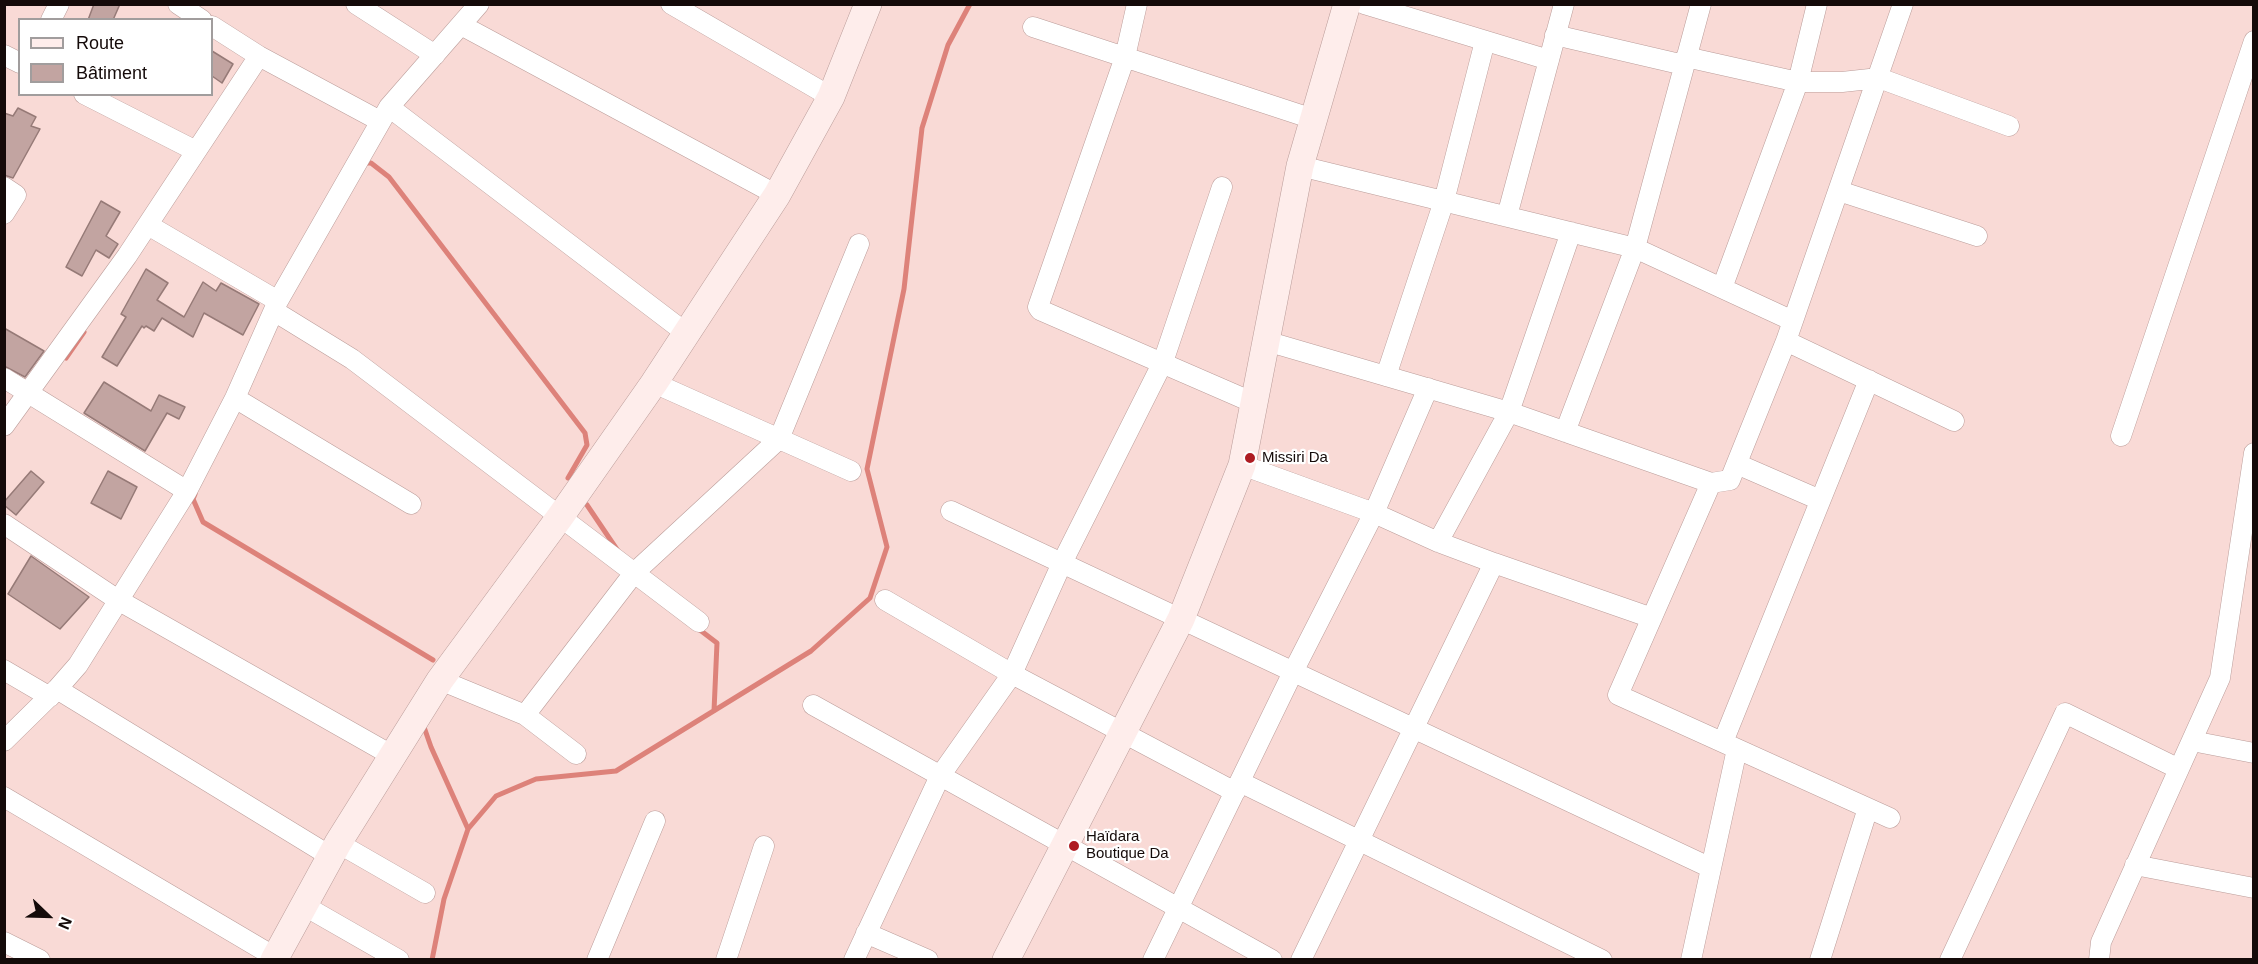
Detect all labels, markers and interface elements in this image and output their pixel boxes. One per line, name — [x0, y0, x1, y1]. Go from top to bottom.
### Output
legend — [18, 18, 213, 96]
text: Route — [76, 33, 124, 53]
text: Bâtiment — [76, 63, 147, 83]
place label: Missiri Da — [1262, 449, 1328, 467]
marker: Missiri Da — [1243, 451, 1257, 465]
place label: Haïdara Boutique Da — [1086, 828, 1169, 863]
marker: Haïdara Boutique Da — [1067, 839, 1081, 853]
north arrow — [18, 886, 78, 946]
text: N — [55, 915, 75, 932]

